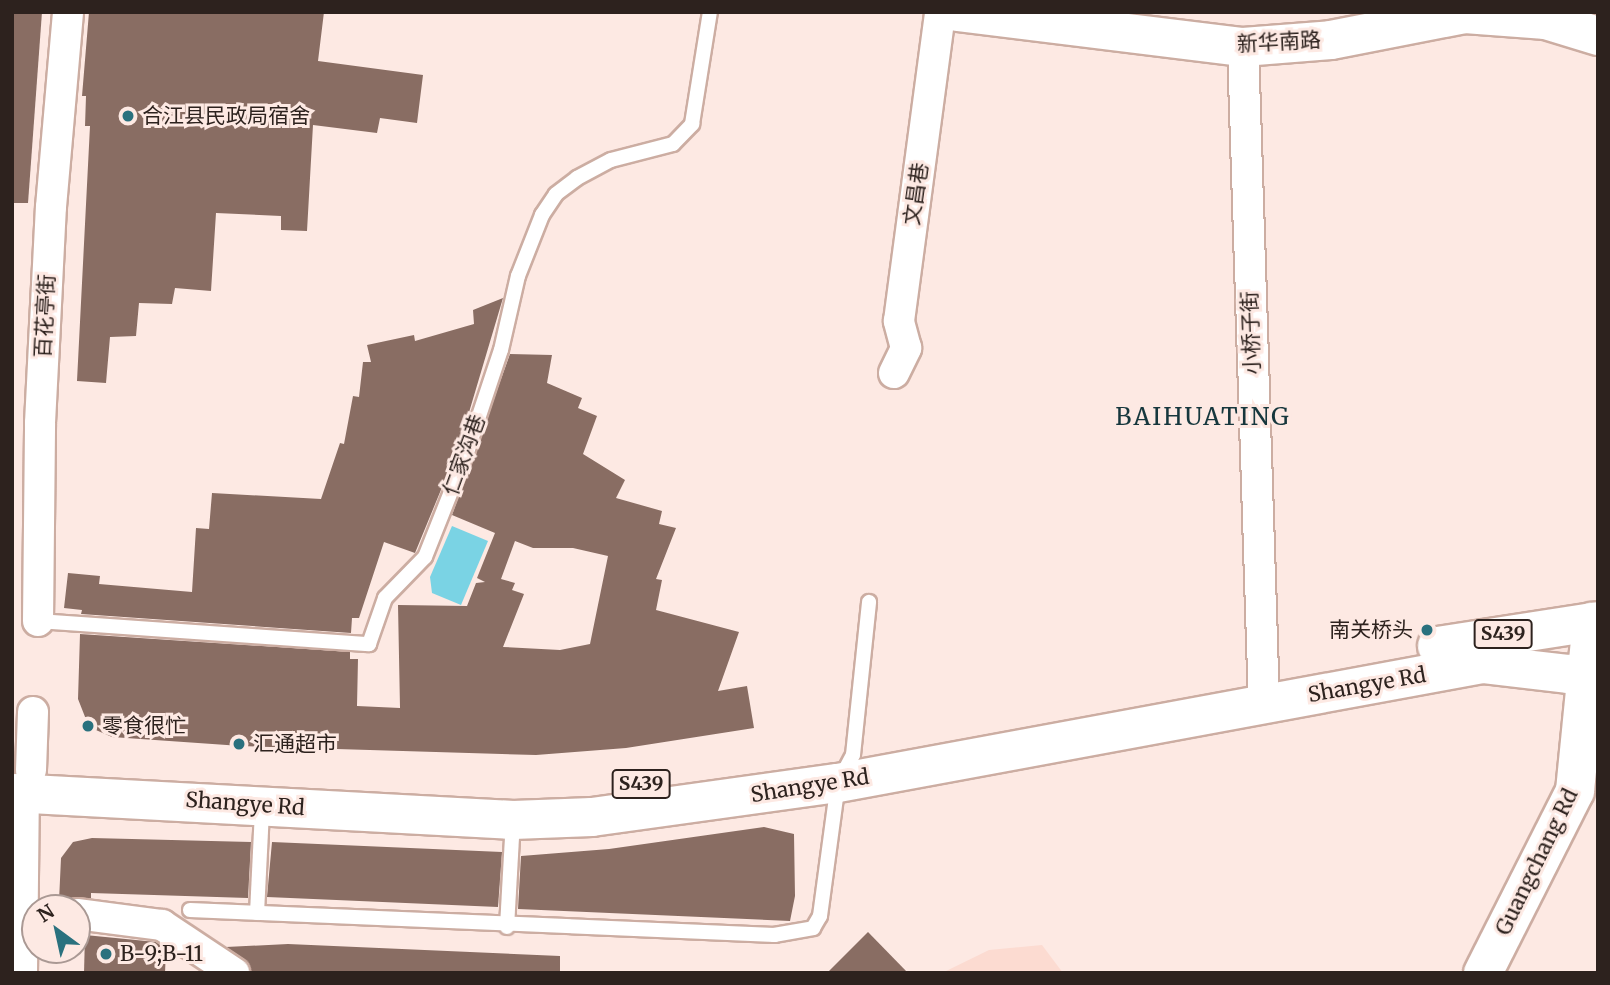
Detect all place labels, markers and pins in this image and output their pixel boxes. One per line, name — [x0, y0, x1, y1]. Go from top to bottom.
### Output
place label: 合江县民政局宿舍 — [142, 103, 310, 129]
marker: 合江县民政局宿舍 — [120, 108, 136, 124]
place label: 南关桥头 — [1329, 617, 1413, 643]
marker: 南关桥头 — [1419, 622, 1435, 638]
place label: 零食很忙 — [102, 713, 186, 739]
marker: 零食很忙 — [80, 718, 96, 734]
place label: 汇通超市 — [253, 731, 337, 757]
marker: 汇通超市 — [231, 736, 247, 752]
place label: B-9;B-11 — [120, 941, 203, 967]
marker: B-9;B-11 — [98, 946, 114, 962]

